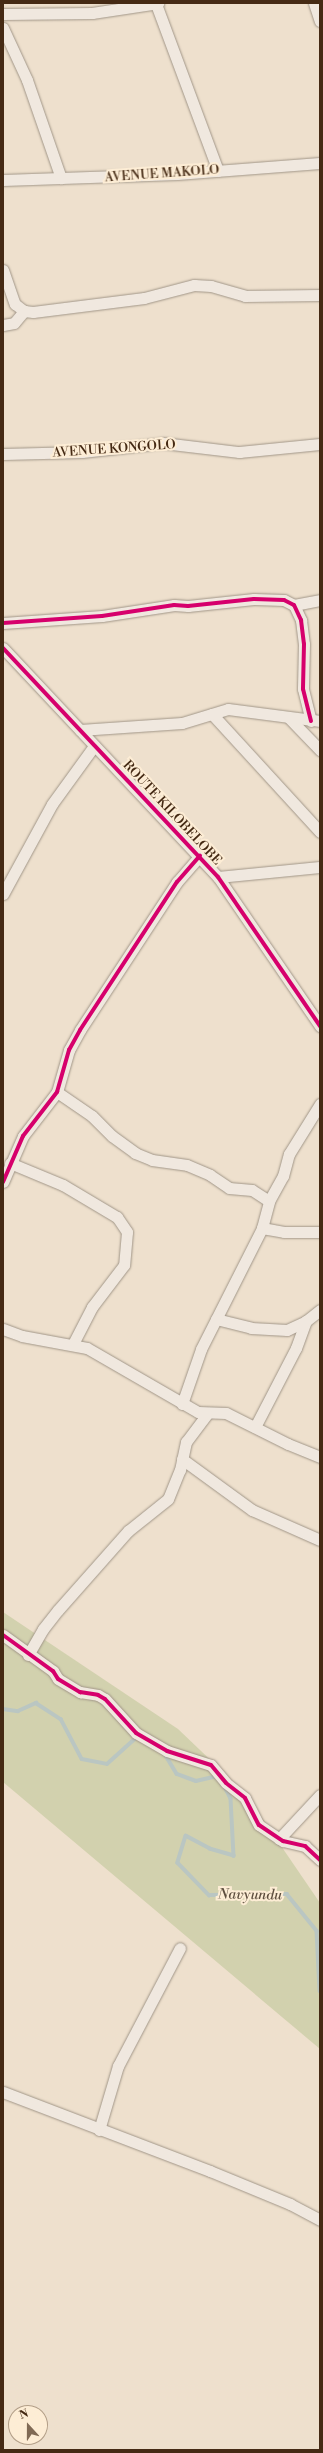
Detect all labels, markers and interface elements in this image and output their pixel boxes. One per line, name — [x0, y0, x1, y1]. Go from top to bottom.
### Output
street label: AVENUE MAKOLO — [104, 162, 220, 186]
street label: AVENUE KONGOLO — [52, 437, 176, 461]
street label: ROUTE KILOBELOBE — [119, 757, 225, 869]
water label: Navyundu — [218, 1886, 282, 1904]
north arrow — [8, 2405, 48, 2445]
text: N — [17, 2407, 31, 2423]

